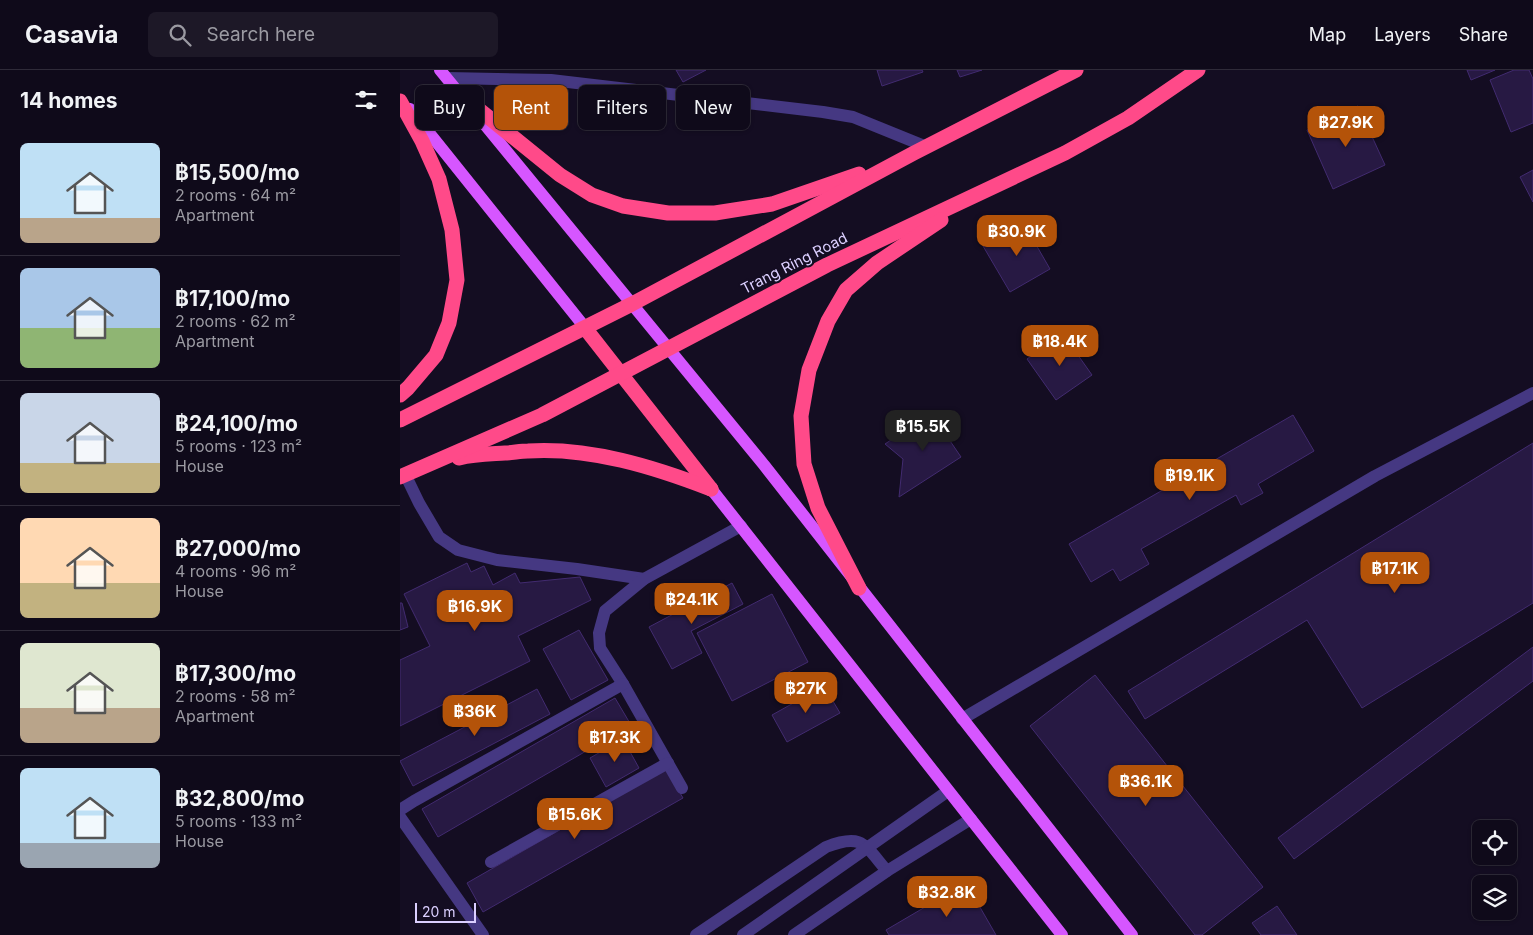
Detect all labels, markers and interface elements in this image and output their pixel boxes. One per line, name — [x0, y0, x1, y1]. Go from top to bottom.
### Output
search box — [148, 12, 498, 57]
text: Casavia — [25, 20, 118, 49]
icon: search — [166, 21, 194, 49]
text: Search here — [206, 23, 315, 46]
text: Map — [1309, 24, 1346, 45]
text: Layers — [1374, 24, 1431, 45]
text: Share — [1459, 24, 1508, 45]
chip: Buy — [415, 85, 484, 130]
chip: Rent — [494, 85, 568, 130]
chip: Filters — [578, 85, 666, 130]
chip: New — [676, 85, 750, 130]
icon: filters — [352, 86, 380, 114]
text: 14 homes — [20, 88, 118, 113]
pin: ฿27.9K — [1305, 106, 1387, 148]
text: ฿27.9K — [1318, 112, 1374, 132]
text: ฿15,500/mo — [175, 160, 300, 185]
icon: home — [60, 163, 120, 223]
text: 2 rooms · 64 m² — [175, 185, 296, 205]
text: Apartment — [175, 205, 255, 225]
pin: ฿30.9K — [976, 214, 1058, 257]
text: ฿30.9K — [988, 221, 1046, 241]
street label: Trang Ring Road — [738, 228, 850, 298]
text: ฿17,100/mo — [175, 286, 290, 311]
icon: home — [60, 288, 120, 348]
text: 2 rooms · 62 m² — [175, 311, 296, 331]
pin: ฿18.4K — [1019, 324, 1101, 367]
text: Apartment — [175, 331, 255, 351]
text: ฿18.4K — [1032, 331, 1088, 351]
pin: ฿15.5K — [882, 410, 964, 452]
text: ฿24,100/mo — [175, 411, 298, 436]
icon: home — [60, 413, 120, 473]
text: ฿15.5K — [896, 416, 950, 436]
text: 5 rooms · 123 m² — [175, 436, 302, 456]
text: House — [175, 456, 224, 476]
pin: ฿19.1K — [1149, 458, 1231, 501]
text: ฿19.1K — [1165, 465, 1215, 485]
text: ฿27,000/mo — [175, 536, 301, 561]
icon: home — [60, 538, 120, 598]
pin: ฿17.1K — [1354, 552, 1436, 594]
text: ฿17.1K — [1371, 558, 1419, 578]
text: 4 rooms · 96 m² — [175, 561, 296, 581]
text: House — [175, 581, 224, 601]
pin: ฿24.1K — [651, 582, 733, 625]
text: ฿24.1K — [666, 589, 719, 609]
pin: ฿16.9K — [434, 590, 516, 632]
text: ฿16.9K — [448, 596, 502, 616]
text: ฿17,300/mo — [175, 661, 296, 686]
icon: home — [60, 663, 120, 723]
pin: ฿27K — [776, 672, 836, 714]
text: ฿27K — [785, 678, 827, 698]
text: 2 rooms · 58 m² — [175, 686, 295, 706]
pin: ฿36K — [445, 694, 505, 737]
text: ฿36K — [454, 701, 496, 721]
text: Apartment — [175, 706, 255, 726]
pin: ฿17.3K — [574, 720, 656, 763]
text: ฿17.3K — [589, 727, 641, 747]
pin: ฿36.1K — [1105, 764, 1187, 807]
text: ฿36.1K — [1119, 771, 1173, 791]
text: ฿32,800/mo — [175, 786, 304, 811]
icon: home — [60, 788, 120, 848]
pin: ฿15.6K — [534, 798, 616, 840]
text: ฿15.6K — [548, 804, 602, 824]
text: 5 rooms · 133 m² — [175, 811, 302, 831]
map controls — [1472, 820, 1517, 920]
button: locate — [1472, 820, 1517, 865]
text: House — [175, 831, 224, 851]
button: layers — [1472, 875, 1517, 920]
pin: ฿32.8K — [906, 876, 988, 918]
text: ฿32.8K — [918, 882, 976, 902]
scale bar — [415, 900, 476, 923]
text: 20 m — [422, 903, 456, 920]

